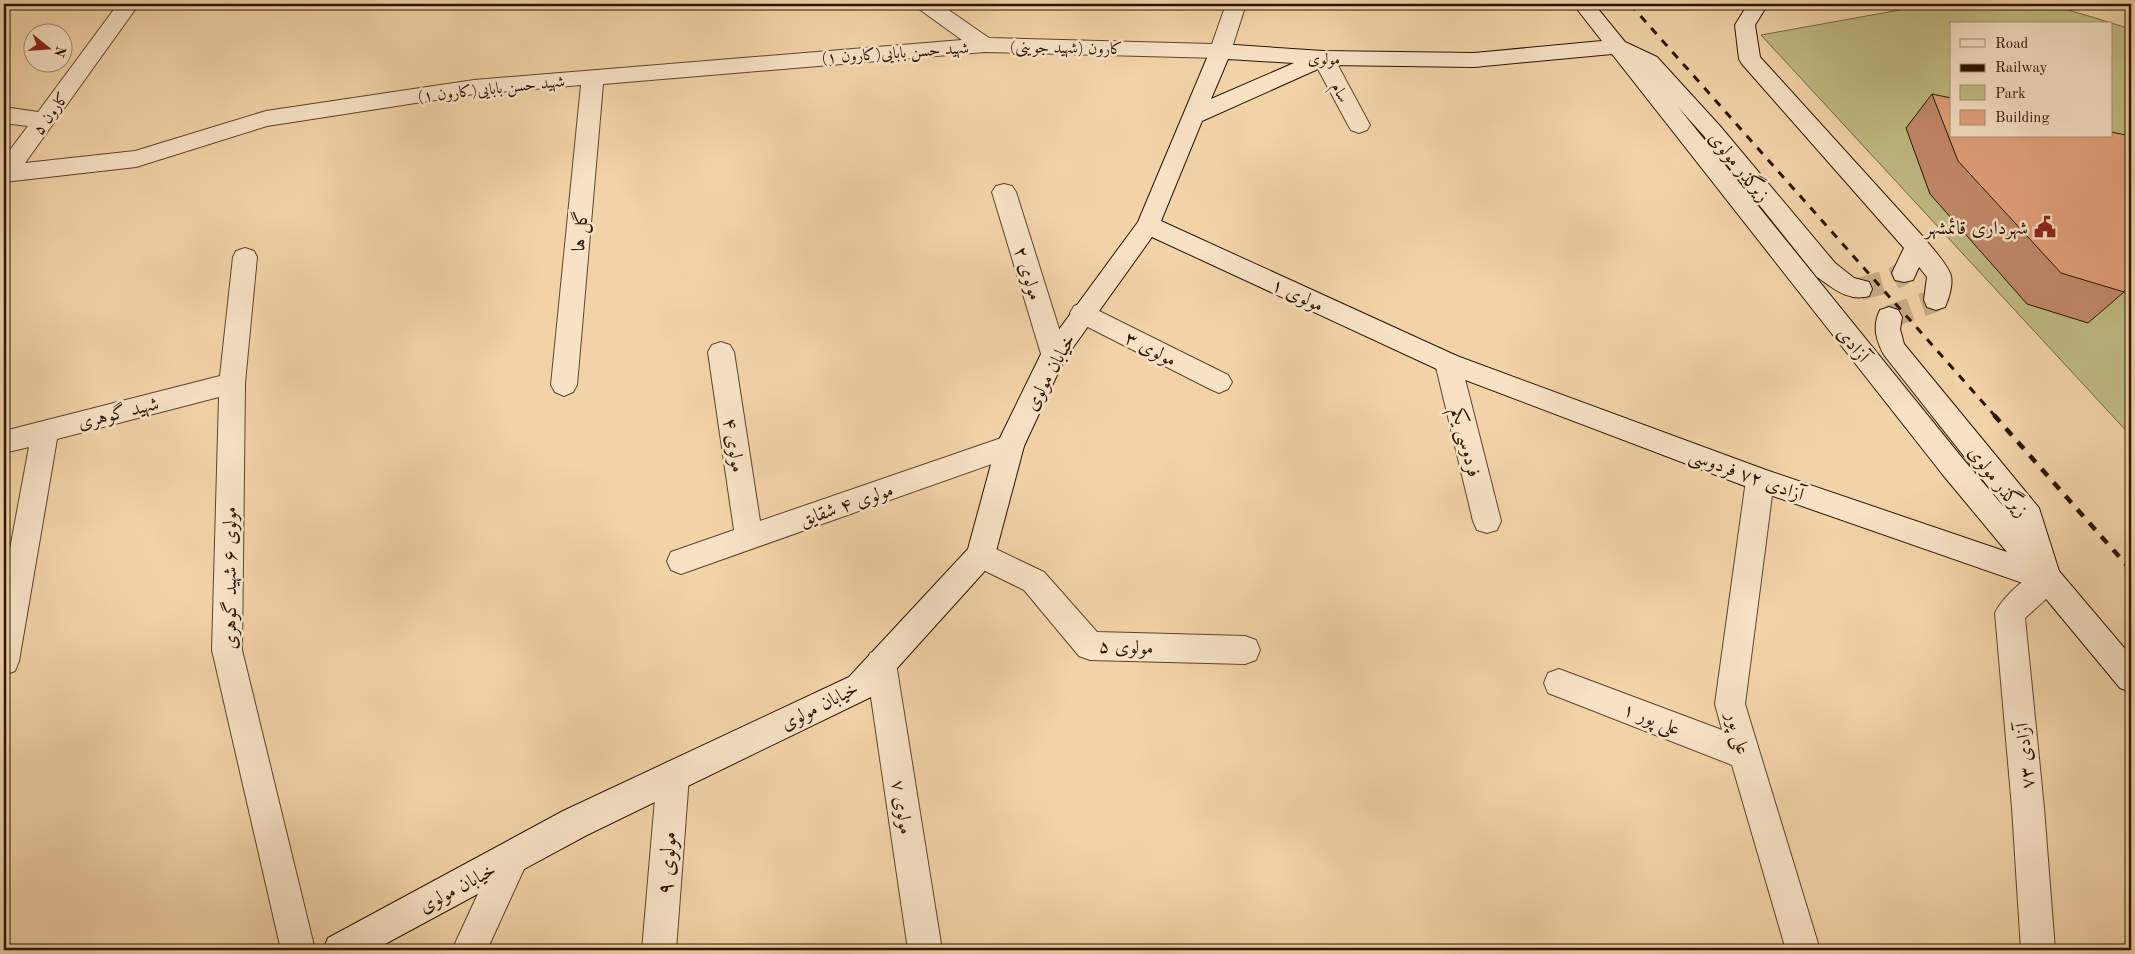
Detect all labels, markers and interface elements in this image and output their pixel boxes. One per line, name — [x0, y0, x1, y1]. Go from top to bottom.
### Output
north arrow — [22, 22, 72, 72]
legend — [1950, 22, 2112, 138]
text: Road — [1995, 37, 2029, 52]
street label: کارون (شهید جوینی) — [1009, 39, 1123, 59]
street label: شهید حسن بابایی(کارون ۱) — [821, 40, 970, 69]
text: N — [51, 44, 68, 59]
street label: مولوی — [1307, 51, 1340, 70]
text: Railway — [1995, 61, 2048, 76]
street label: شهید حسن بابایی(کارون ۱) — [417, 73, 566, 108]
street label: سام — [1323, 80, 1351, 108]
text: Park — [1995, 87, 2026, 102]
street label: کارون ۵ — [30, 89, 72, 138]
text: Building — [1995, 111, 2050, 126]
street label: زیرگذر مولوی — [1703, 125, 1777, 207]
street label: گل ها — [566, 210, 595, 253]
public building icon: شهرداری قائمشهر — [2032, 214, 2058, 240]
place label: شهرداری قائمشهر — [1923, 218, 2028, 240]
street label: مولوی ۲ — [1009, 245, 1044, 303]
street label: مولوی ۱ — [1268, 276, 1326, 317]
street label: آزادی — [1832, 323, 1875, 368]
street label: مولوی ۳ — [1121, 329, 1179, 372]
street label: خیابان مولوی — [1023, 332, 1081, 415]
street label: شهید گوهری — [75, 392, 161, 435]
street label: فردوسی یکم — [1441, 405, 1484, 481]
street label: مولوی ۴ — [718, 417, 746, 474]
street label: زیرگذر مولوی — [1963, 440, 2035, 522]
street label: آزادی ۷۲ فردوسی — [1686, 444, 1809, 508]
street label: مولوی ۴ شقایق — [798, 481, 896, 532]
street label: مولوی ۶ شهید گوهری — [219, 507, 242, 650]
street label: مولوی ۵ — [1098, 638, 1154, 660]
street label: خیابان مولوی — [778, 680, 862, 736]
street label: علی پور ۱ — [1619, 701, 1682, 743]
street label: علی پور — [1718, 708, 1752, 758]
street label: آزادی ۷۳ — [2011, 720, 2039, 790]
street label: مولوی ۷ — [886, 779, 914, 836]
street label: مولوی ۹ — [655, 831, 682, 896]
street label: خیابان مولوی — [417, 861, 500, 918]

